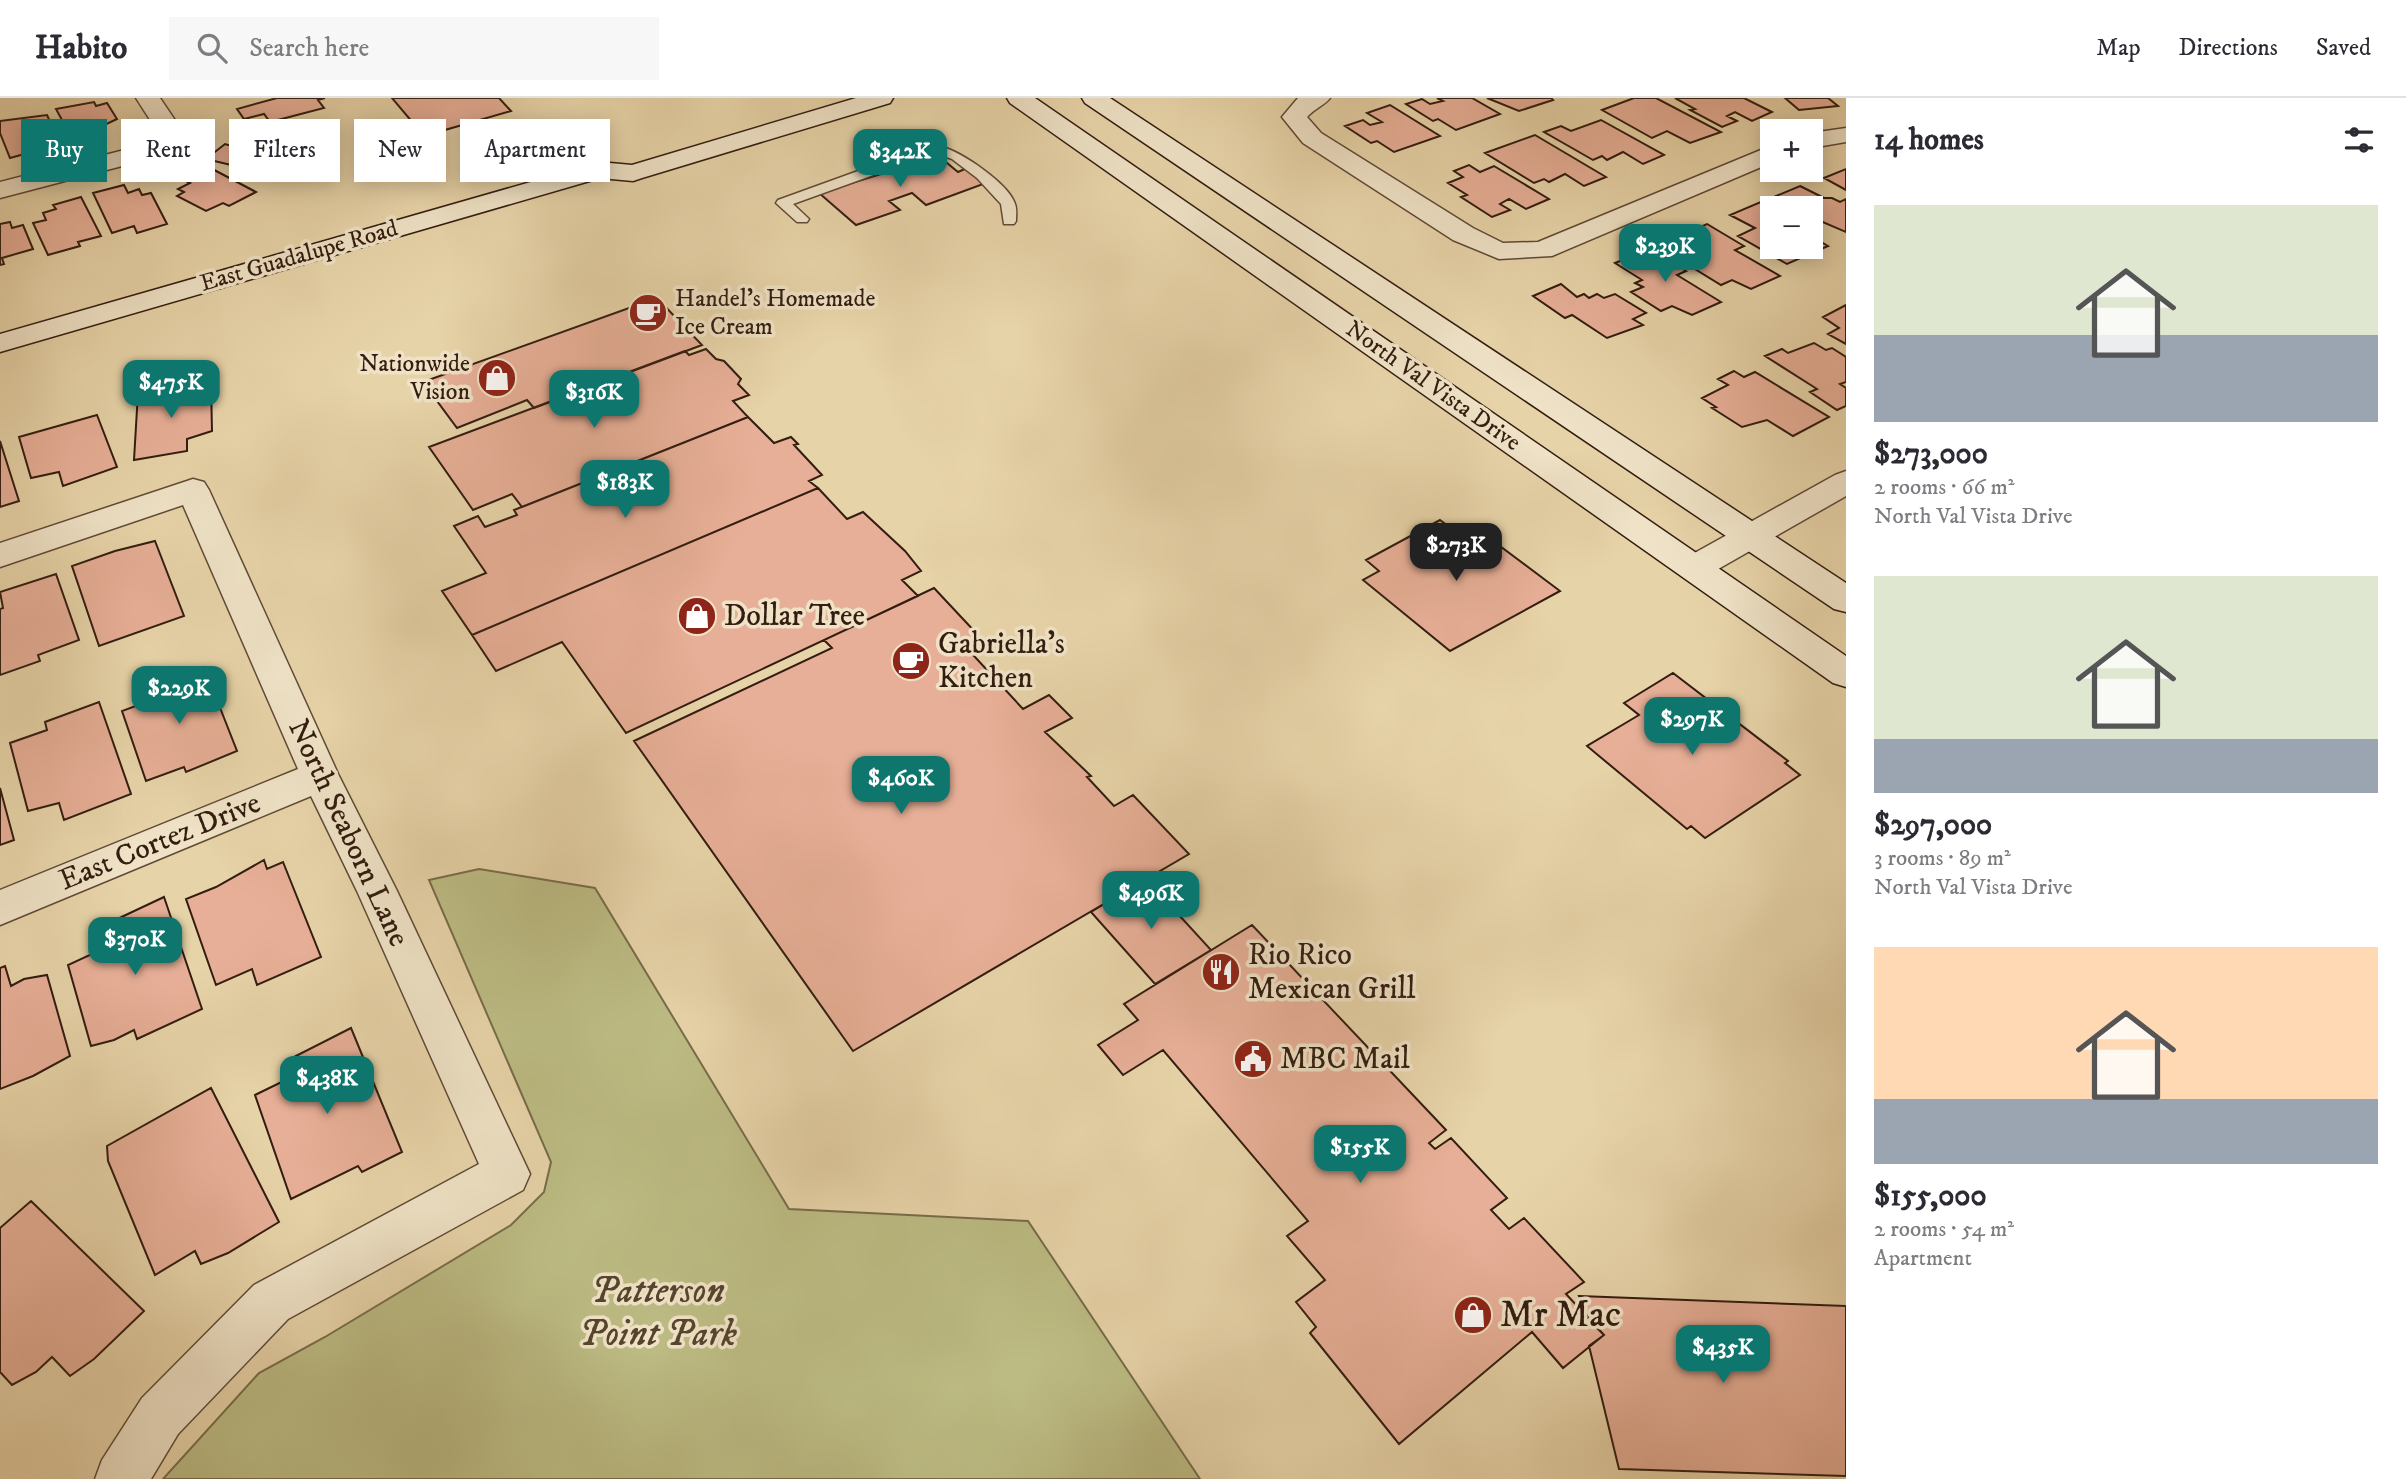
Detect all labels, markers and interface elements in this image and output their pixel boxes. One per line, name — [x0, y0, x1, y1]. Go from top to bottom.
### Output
search box — [169, 17, 659, 80]
text: Habito — [35, 28, 127, 69]
icon: search — [193, 29, 231, 67]
text: Search here — [249, 32, 369, 65]
text: Map — [2096, 33, 2141, 63]
text: Directions — [2179, 33, 2278, 63]
text: Saved — [2316, 33, 2371, 63]
chip: Buy — [21, 119, 107, 182]
chip: Rent — [121, 119, 215, 182]
chip: Filters — [229, 119, 340, 182]
chip: New — [354, 119, 446, 182]
chip: Apartment — [460, 119, 610, 182]
map controls — [1760, 119, 1823, 259]
button: + — [1760, 119, 1823, 182]
icon: filters — [2340, 121, 2378, 159]
text: 14 homes — [1874, 122, 1984, 159]
pin: $342K — [851, 130, 949, 189]
text: $342K — [869, 137, 931, 166]
button: − — [1760, 196, 1823, 259]
street label: East Guadalupe Road — [197, 213, 401, 299]
pin: $239K — [1616, 225, 1714, 284]
text: $239K — [1635, 232, 1695, 261]
icon: home — [2063, 250, 2189, 376]
place label: Handel's Homemade Ice Cream — [675, 284, 875, 342]
cafe icon: Handel's Homemade Ice Cream — [627, 292, 669, 334]
street label: North Val Vista Drive — [1340, 314, 1526, 458]
place label: Nationwide Vision — [359, 349, 470, 407]
shop icon: Nationwide Vision — [476, 357, 518, 399]
pin: $475K — [122, 360, 220, 420]
text: $475K — [139, 368, 203, 397]
pin: $316K — [545, 370, 643, 430]
text: $316K — [565, 378, 623, 407]
text: $273,000 — [1874, 436, 1988, 473]
pin: $183K — [576, 460, 674, 520]
text: $183K — [596, 468, 654, 497]
text: 2 rooms · 66 m² — [1874, 473, 2014, 502]
text: North Val Vista Drive — [1874, 502, 2072, 531]
pin: $273K — [1407, 524, 1505, 583]
text: $273K — [1426, 531, 1486, 560]
shop icon: Dollar Tree — [676, 595, 718, 637]
place label: Dollar Tree — [724, 598, 865, 635]
icon: home — [2063, 621, 2189, 747]
place label: Gabriella's Kitchen — [938, 626, 1065, 697]
cafe icon: Gabriella's Kitchen — [890, 640, 932, 682]
pin: $229K — [130, 666, 228, 726]
text: $229K — [148, 674, 210, 703]
pin: $297K — [1643, 698, 1741, 757]
text: $297K — [1660, 705, 1724, 734]
street label: North Seaborn Lane — [279, 713, 417, 953]
pin: $460K — [852, 756, 950, 816]
text: $460K — [868, 764, 934, 793]
street label: East Cortez Drive — [54, 785, 266, 899]
text: $297,000 — [1874, 807, 1992, 844]
text: 3 rooms · 89 m² — [1874, 844, 2011, 873]
pin: $496K — [1102, 872, 1200, 931]
text: North Val Vista Drive — [1874, 873, 2072, 902]
text: $496K — [1118, 879, 1184, 908]
pin: $370K — [86, 918, 184, 977]
text: $370K — [104, 925, 166, 954]
place label: Rio Rico Mexican Grill — [1248, 937, 1416, 1008]
restaurant icon: Rio Rico Mexican Grill — [1200, 951, 1242, 993]
icon: home — [2063, 992, 2189, 1118]
public building icon: MBC Mail — [1232, 1038, 1274, 1080]
place label: MBC Mail — [1280, 1041, 1410, 1078]
pin: $438K — [278, 1056, 376, 1116]
text: $438K — [296, 1064, 358, 1093]
pin: $155K — [1311, 1126, 1409, 1185]
text: $155K — [1330, 1133, 1390, 1162]
text: $155,000 — [1874, 1178, 1987, 1215]
text: 2 rooms · 54 m² — [1874, 1215, 2014, 1244]
text: Apartment — [1874, 1244, 1972, 1273]
park label: Patterson Point Park — [579, 1268, 737, 1358]
place label: Mr Mac — [1500, 1292, 1621, 1339]
shop icon: Mr Mac — [1452, 1294, 1494, 1336]
pin: $435K — [1674, 1326, 1772, 1385]
text: $435K — [1692, 1333, 1754, 1362]

